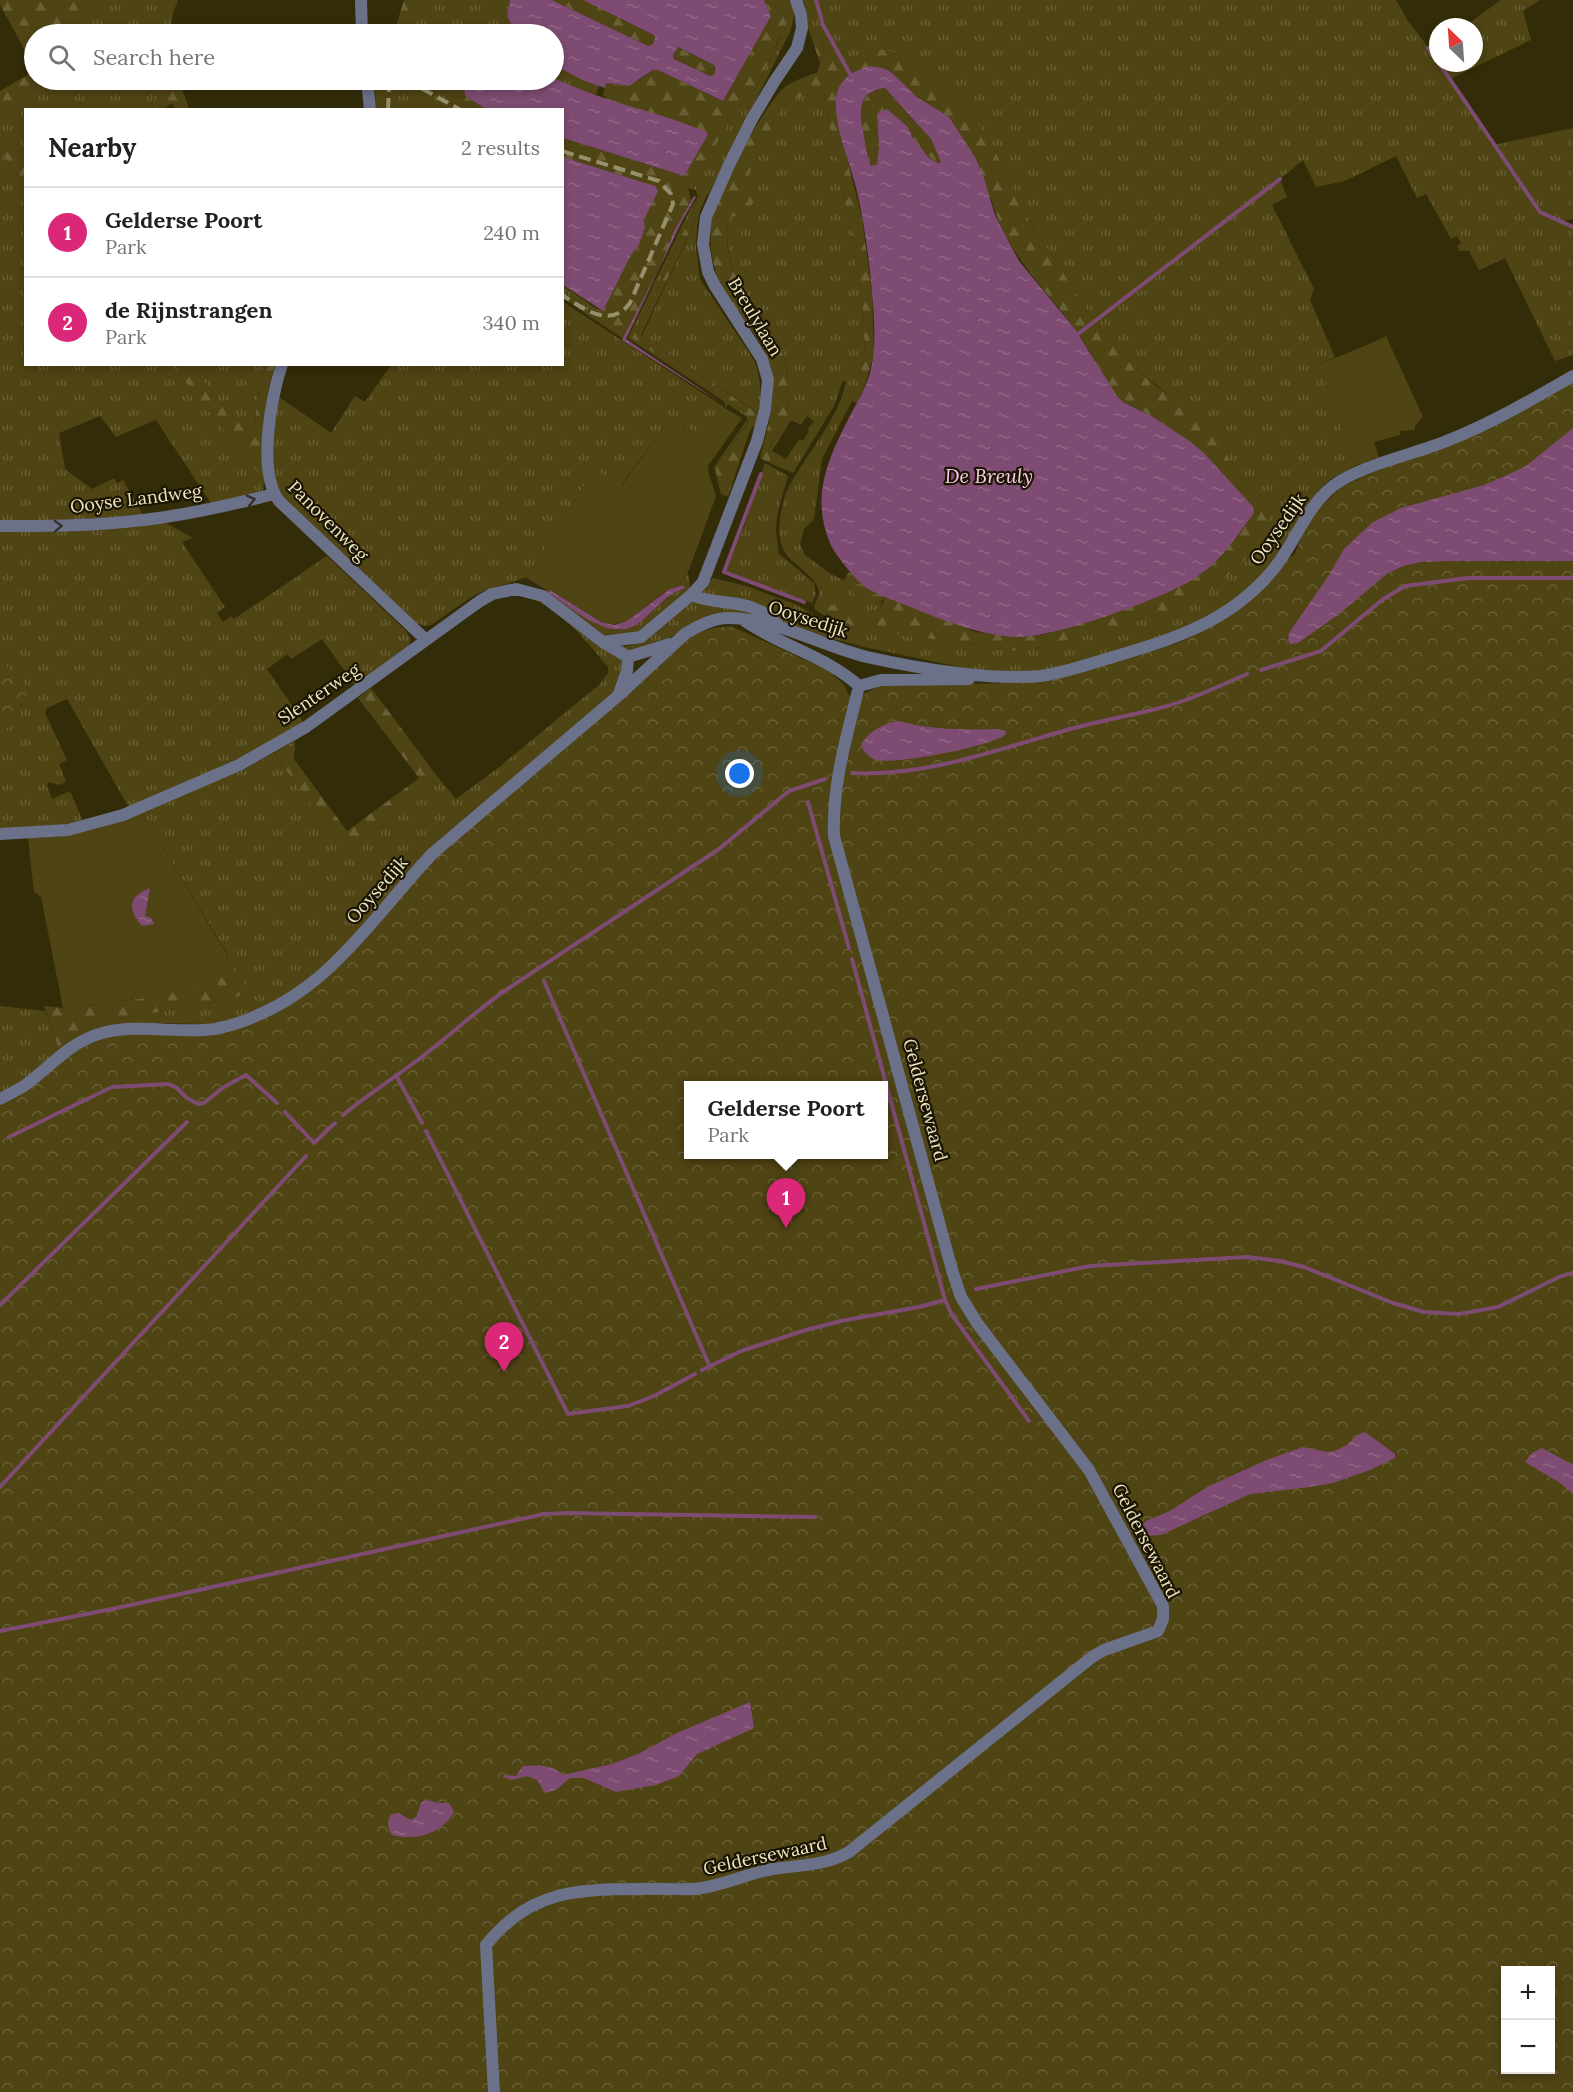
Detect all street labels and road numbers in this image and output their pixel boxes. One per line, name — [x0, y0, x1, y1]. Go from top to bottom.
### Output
street label: Breulylaan — [723, 273, 788, 360]
street label: Panovenweg — [283, 475, 374, 567]
street label: Ooyse Landweg — [69, 479, 204, 518]
street label: Ooysedijk — [1245, 488, 1311, 569]
street label: Ooysedijk — [765, 595, 851, 642]
street label: Slenterweg — [273, 657, 365, 729]
street label: Ooysedijk — [341, 851, 413, 928]
street label: Geldersewaard — [898, 1036, 953, 1164]
street label: Geldersewaard — [1108, 1479, 1185, 1602]
street label: Geldersewaard — [701, 1831, 829, 1880]

